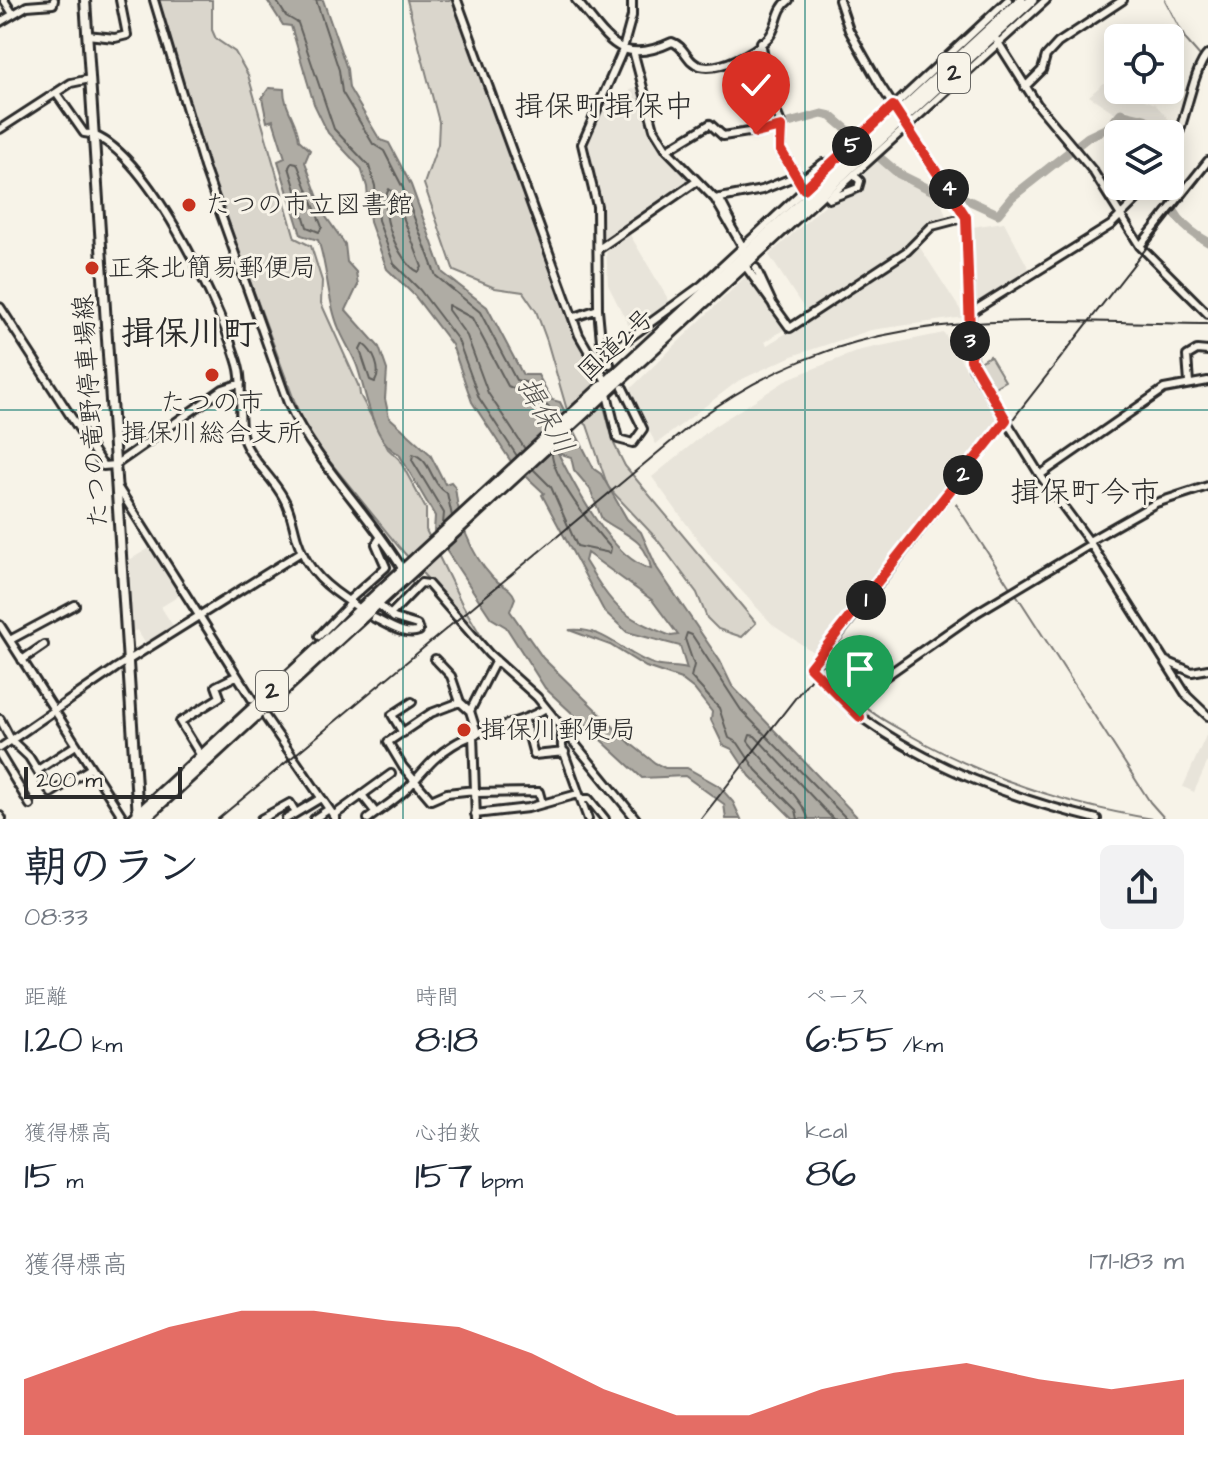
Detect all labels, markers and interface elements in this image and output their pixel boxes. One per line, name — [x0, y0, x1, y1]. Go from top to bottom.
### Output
map controls — [1104, 24, 1184, 200]
button: locate — [1104, 24, 1184, 104]
pin — [722, 51, 790, 133]
road number: 2 — [938, 53, 970, 93]
icon: check — [734, 63, 778, 107]
district label: 揖保町揖保中 — [514, 86, 694, 128]
button: layers — [1104, 120, 1184, 200]
pin: 5 — [832, 126, 872, 166]
text: 5 — [844, 130, 860, 161]
pin: 4 — [929, 169, 969, 209]
text: 4 — [942, 173, 956, 204]
place label: たつの市立図書館 — [205, 187, 413, 223]
marker: たつの市立図書館 — [180, 196, 198, 214]
place label: 正条北簡易郵便局 — [108, 250, 316, 286]
marker: 正条北簡易郵便局 — [83, 259, 101, 277]
street label: たつの竜野停車場線 — [65, 293, 117, 529]
street label: 国道2号 — [570, 300, 662, 390]
district label: 揖保川町 — [121, 310, 257, 358]
pin: 3 — [950, 321, 990, 361]
text: 3 — [964, 325, 976, 356]
marker: たつの市 揖保川総合支所 — [203, 366, 221, 384]
water label: 揖保川 — [507, 370, 583, 462]
place label: たつの市 揖保川総合支所 — [121, 385, 303, 451]
pin: 2 — [943, 455, 983, 495]
text: 2 — [957, 459, 969, 490]
district label: 揖保町今市 — [1010, 472, 1160, 514]
pin: 1 — [846, 580, 886, 620]
text: 1 — [865, 584, 867, 615]
pin — [826, 635, 894, 717]
icon: arrive — [838, 647, 882, 691]
road number: 2 — [256, 671, 288, 711]
place label: 揖保川郵便局 — [480, 712, 636, 748]
marker: 揖保川郵便局 — [455, 721, 473, 739]
scale bar — [24, 763, 182, 799]
text: 200 m — [36, 765, 102, 796]
text: 朝のラン — [24, 838, 200, 899]
button: share — [1100, 845, 1184, 929]
text: 08:33 — [24, 899, 88, 935]
text: 距離 — [24, 982, 68, 1013]
text: 時間 — [415, 982, 459, 1013]
text: ペース — [805, 982, 870, 1013]
text: 1.20 — [24, 1013, 83, 1068]
text: 8:18 — [415, 1013, 478, 1068]
text: 6:55 — [805, 1013, 894, 1068]
text: km — [83, 1030, 122, 1061]
text: /km — [894, 1030, 943, 1061]
text: kcal — [805, 1116, 847, 1147]
text: 獲得標高 — [24, 1118, 112, 1149]
text: 心拍数 — [415, 1118, 481, 1149]
text: 86 — [805, 1147, 856, 1202]
text: 15 — [24, 1149, 57, 1204]
text: 157 — [415, 1149, 473, 1204]
text: m — [57, 1166, 83, 1197]
text: bpm — [473, 1166, 523, 1197]
text: 171–183 m — [1089, 1243, 1184, 1279]
text: 獲得標高 — [24, 1247, 128, 1283]

